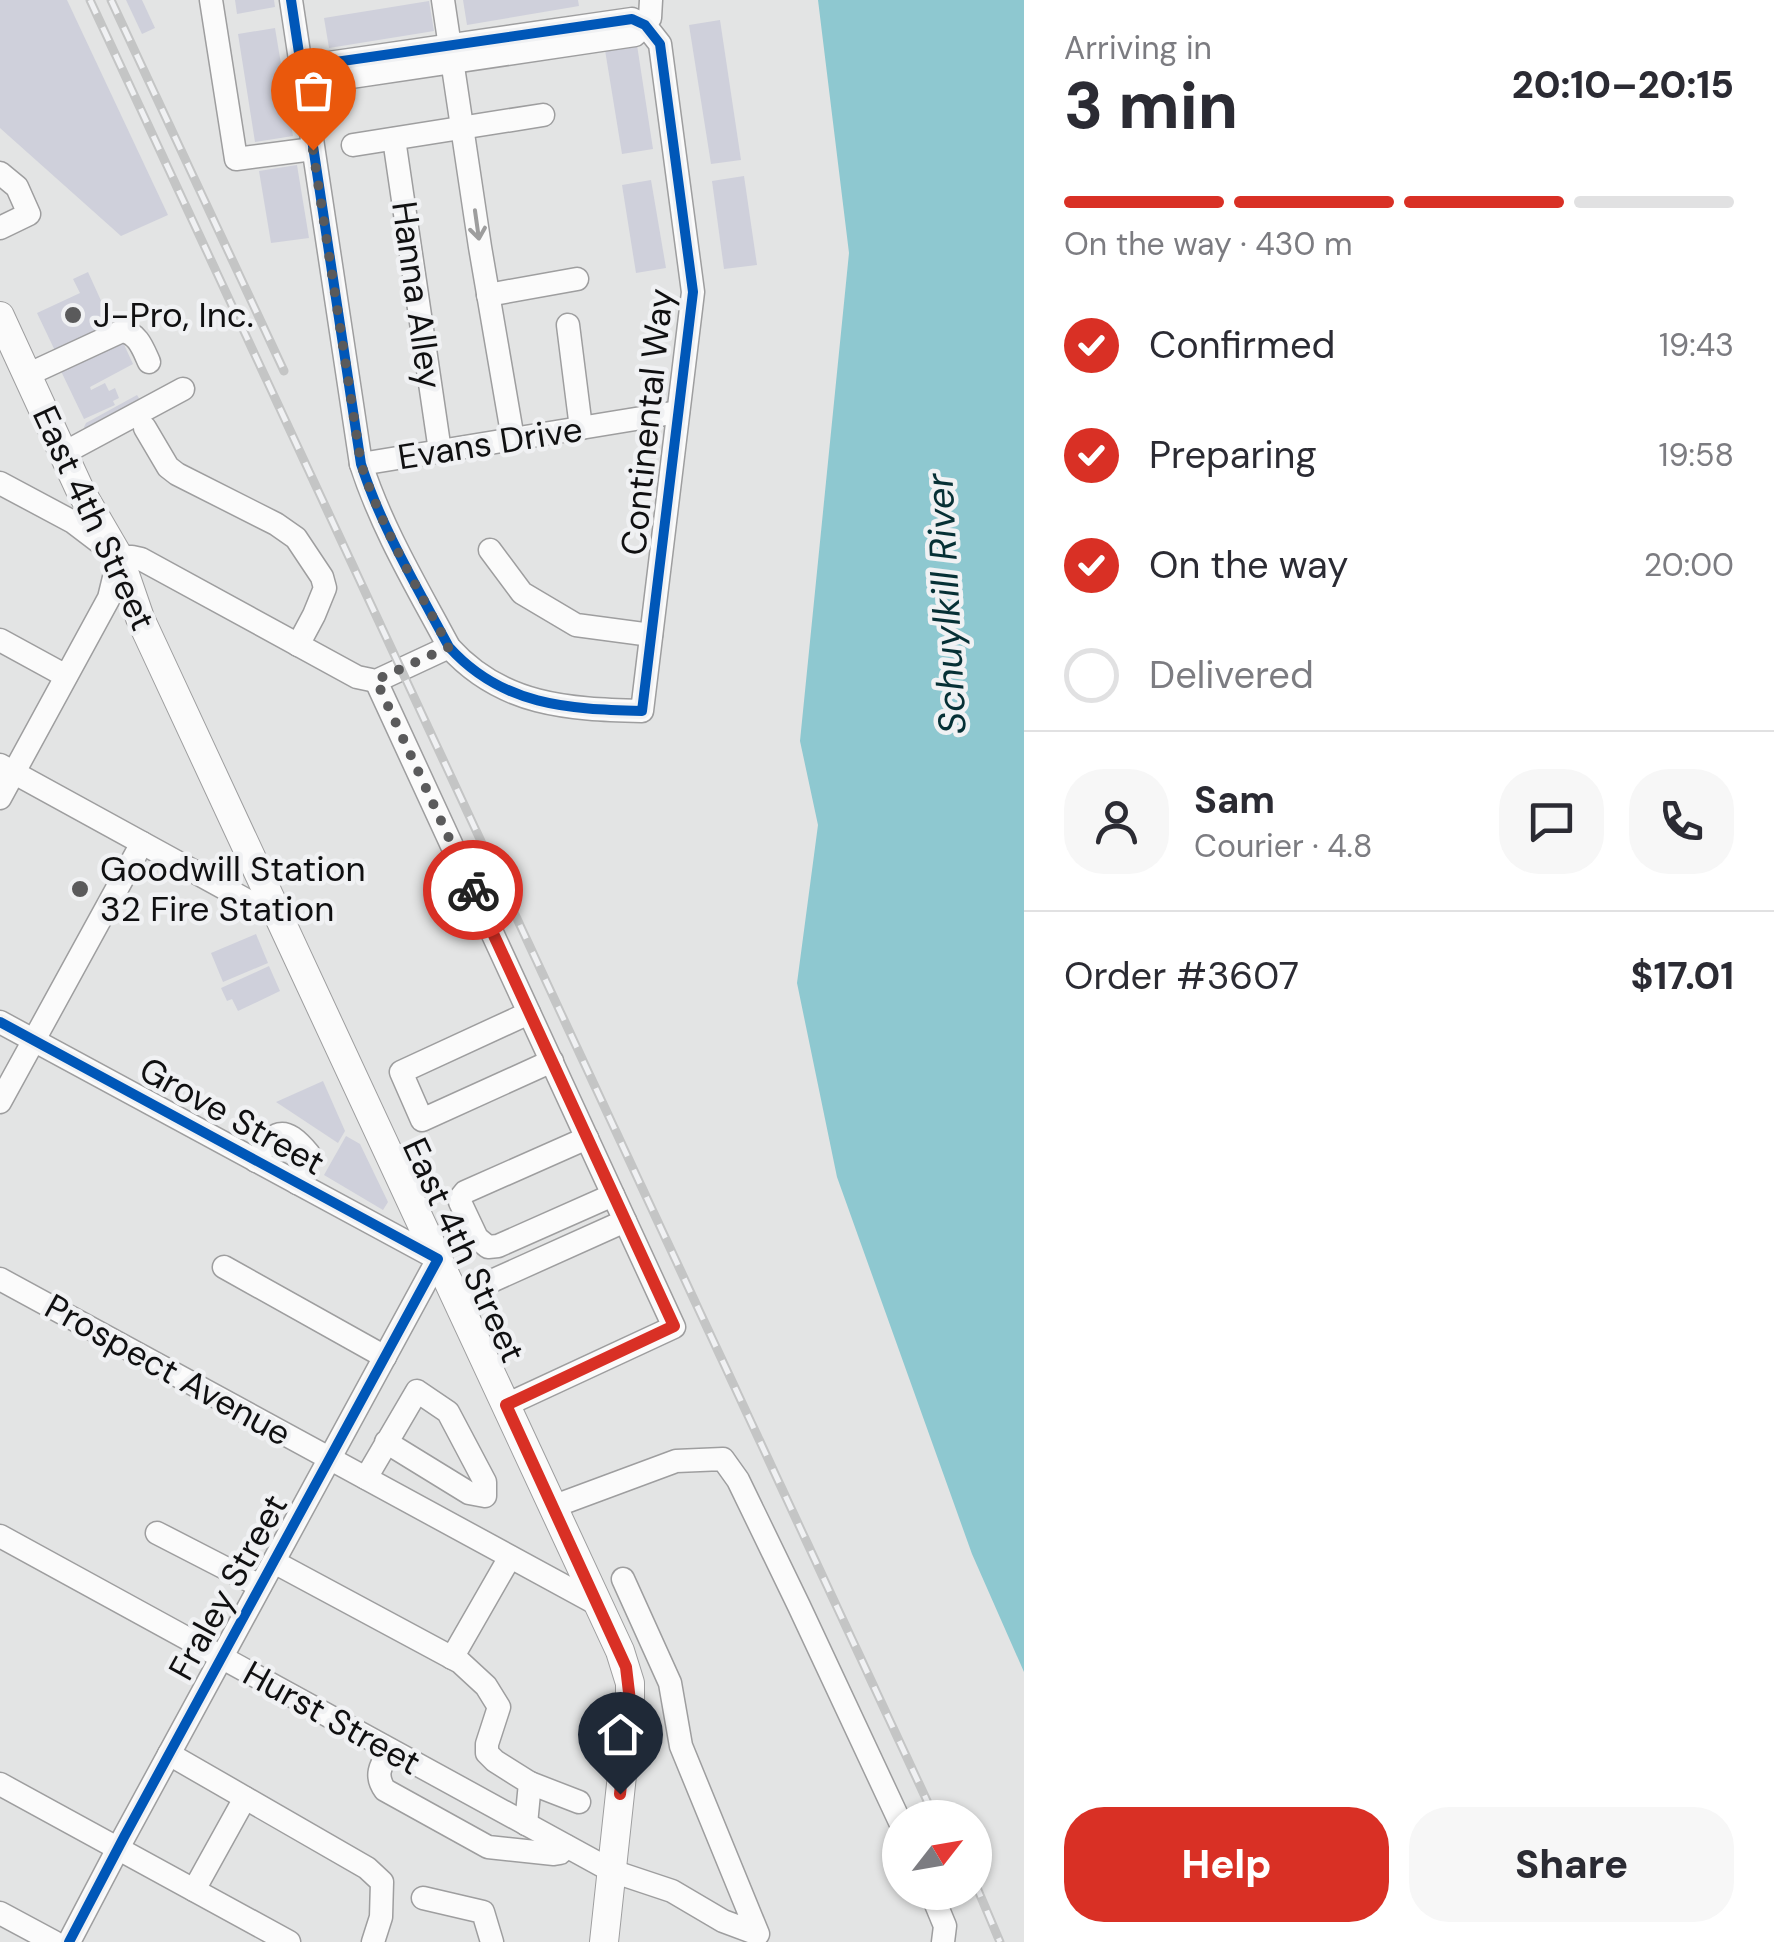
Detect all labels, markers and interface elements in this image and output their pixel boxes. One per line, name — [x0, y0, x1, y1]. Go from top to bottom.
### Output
text: Arriving in — [1064, 27, 1212, 69]
pin — [271, 48, 356, 151]
text: 20:10–20:15 — [1512, 60, 1734, 110]
icon: bag — [286, 63, 341, 118]
text: 3 min — [1064, 64, 1238, 148]
street label: Hanna Alley — [381, 198, 453, 392]
one-way arrow — [468, 208, 486, 241]
text: On the way · 430 m — [1064, 223, 1352, 265]
street label: Continental Way — [610, 286, 684, 558]
place label: J-Pro, Inc. — [93, 292, 254, 338]
marker: J-Pro, Inc. — [62, 304, 84, 326]
icon: check — [1064, 318, 1119, 373]
text: Confirmed — [1149, 320, 1335, 370]
text: 19:43 — [1659, 324, 1734, 366]
street label: East 4th Street — [22, 399, 166, 637]
street label: Evans Drive — [394, 406, 586, 480]
icon: check — [1064, 428, 1119, 483]
text: Preparing — [1149, 430, 1317, 480]
text: 19:58 — [1658, 434, 1734, 476]
water label: Schuylkill River — [914, 471, 978, 736]
icon: check — [1064, 538, 1119, 593]
text: On the way — [1149, 540, 1348, 590]
text: 20:00 — [1644, 544, 1734, 586]
text: Delivered — [1149, 650, 1314, 700]
button: person — [1064, 769, 1169, 874]
button: chat — [1499, 769, 1604, 874]
button: phone — [1629, 769, 1734, 874]
text: Sam — [1194, 775, 1275, 825]
text: Courier · 4.8 — [1194, 825, 1372, 867]
courier — [423, 840, 523, 940]
place label: Goodwill Station 32 Fire Station — [100, 846, 366, 932]
icon: bike — [446, 863, 501, 918]
marker: Goodwill Station 32 Fire Station — [69, 878, 91, 900]
text: Order #3607 — [1064, 951, 1299, 1001]
text: $17.01 — [1630, 951, 1734, 1001]
street label: Grove Street — [131, 1046, 333, 1186]
street label: East 4th Street — [392, 1131, 536, 1369]
street label: Prospect Avenue — [37, 1283, 299, 1457]
street label: Fraley Street — [158, 1486, 298, 1688]
street label: Hurst Street — [235, 1650, 429, 1786]
pin — [578, 1692, 663, 1795]
icon: home — [593, 1707, 648, 1762]
north arrow — [882, 1800, 992, 1910]
map controls — [882, 1800, 992, 1910]
button: Help — [1064, 1807, 1389, 1922]
button: Share — [1409, 1807, 1734, 1922]

